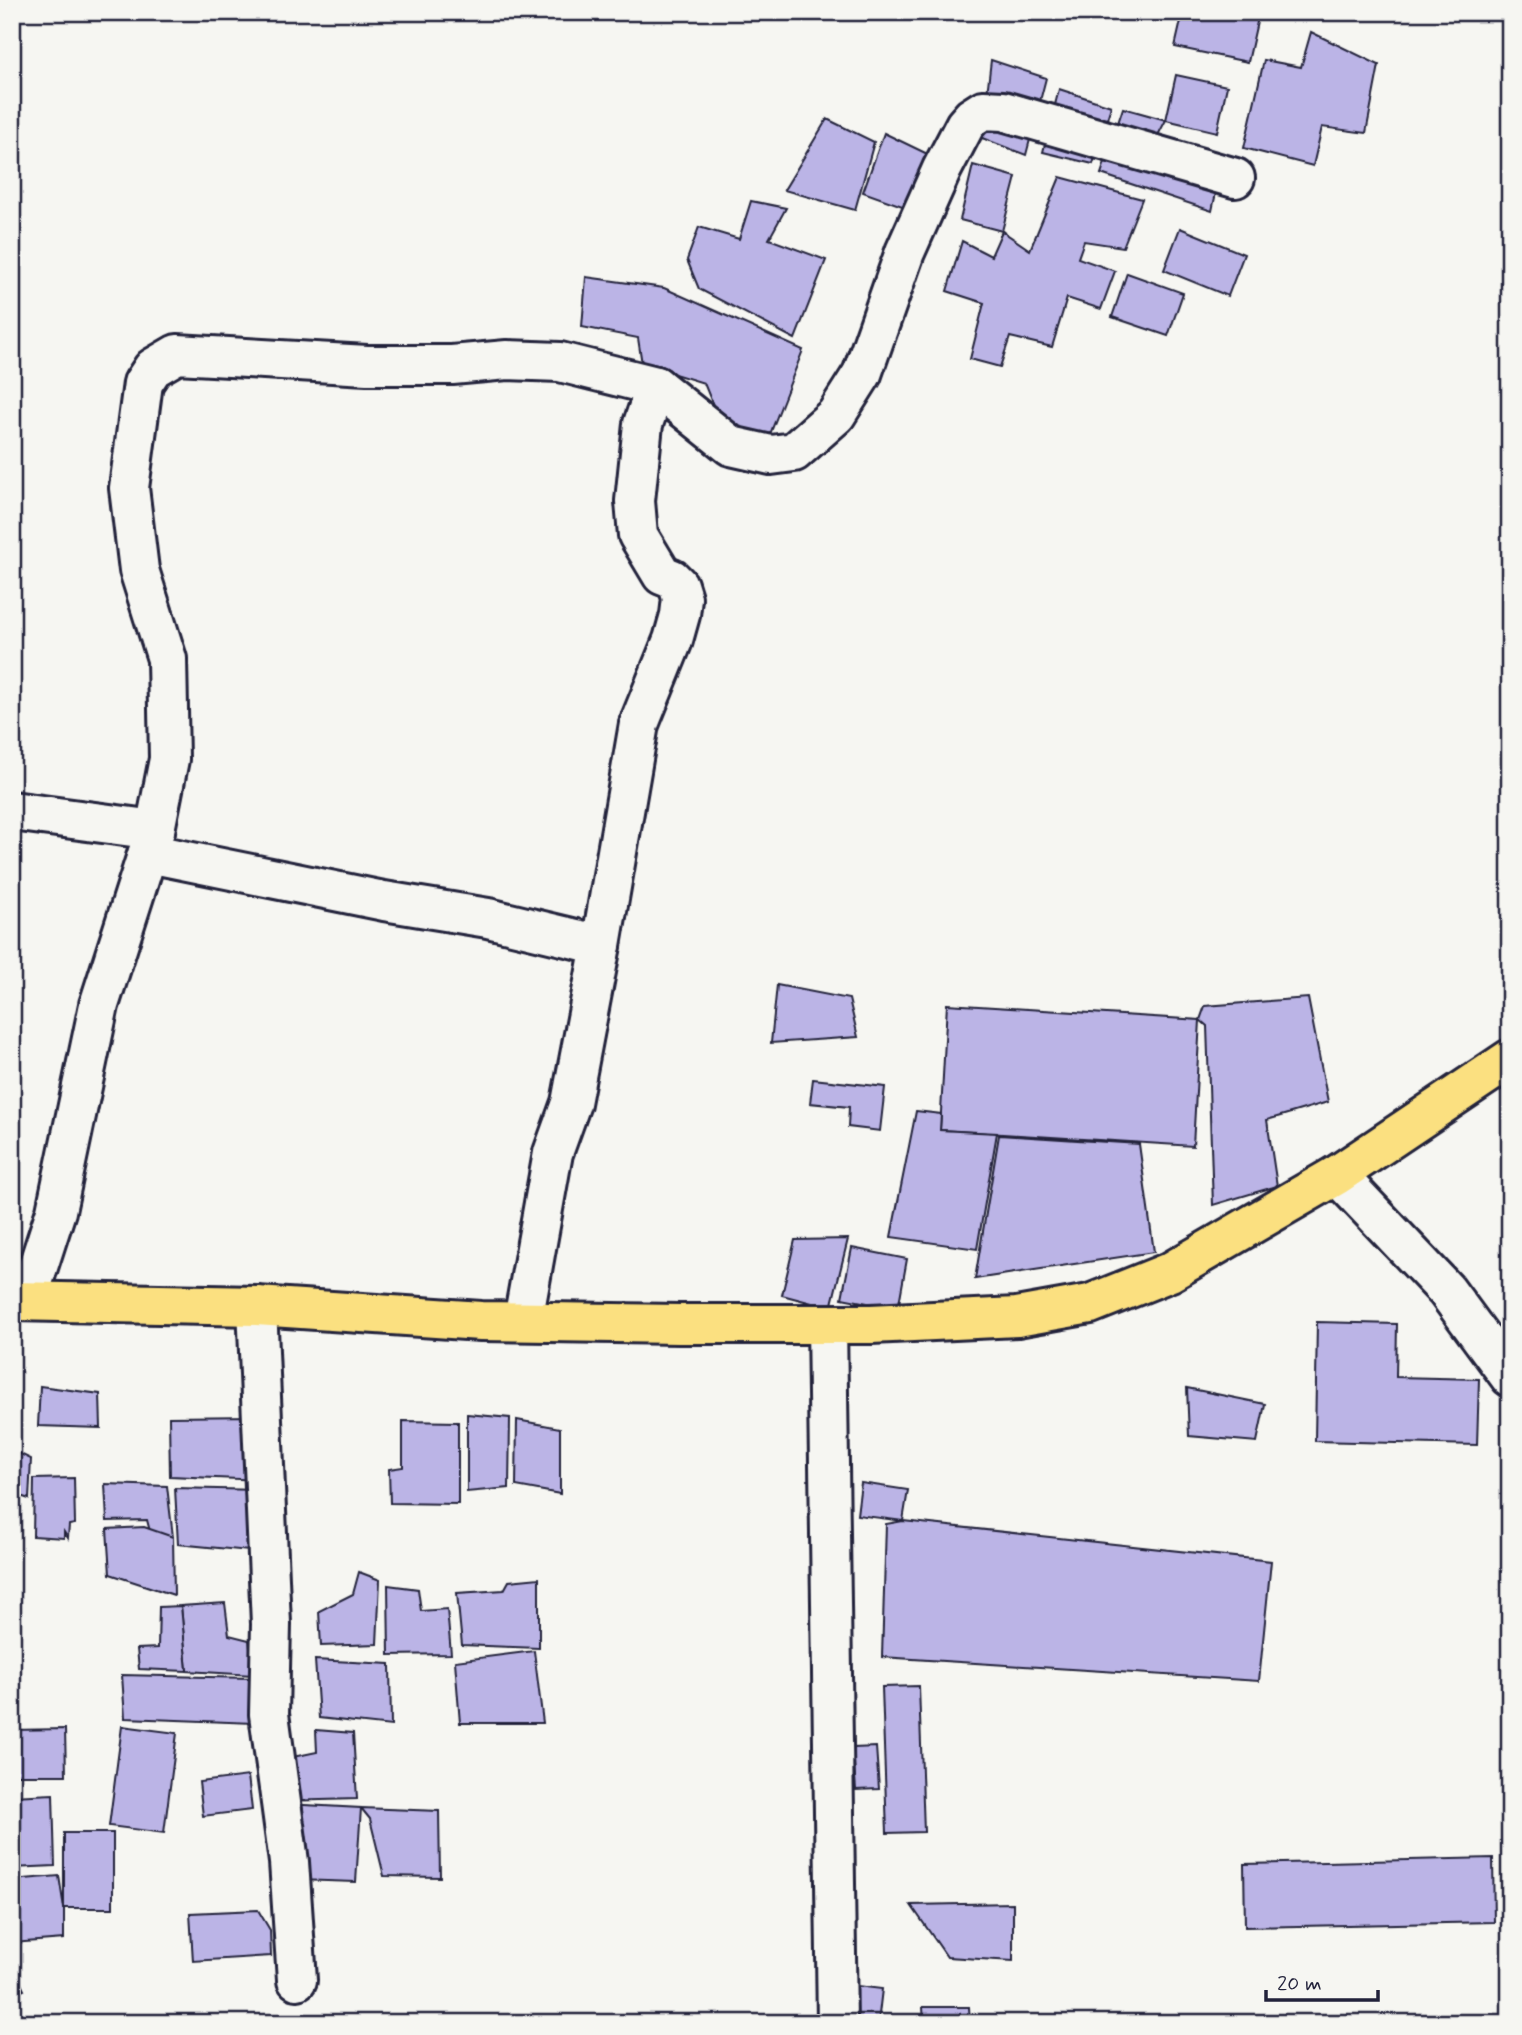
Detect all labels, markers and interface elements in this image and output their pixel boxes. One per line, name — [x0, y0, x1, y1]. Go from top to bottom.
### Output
scale bar — [1266, 1958, 1378, 2002]
text: 20 m — [1277, 1970, 1322, 1998]

